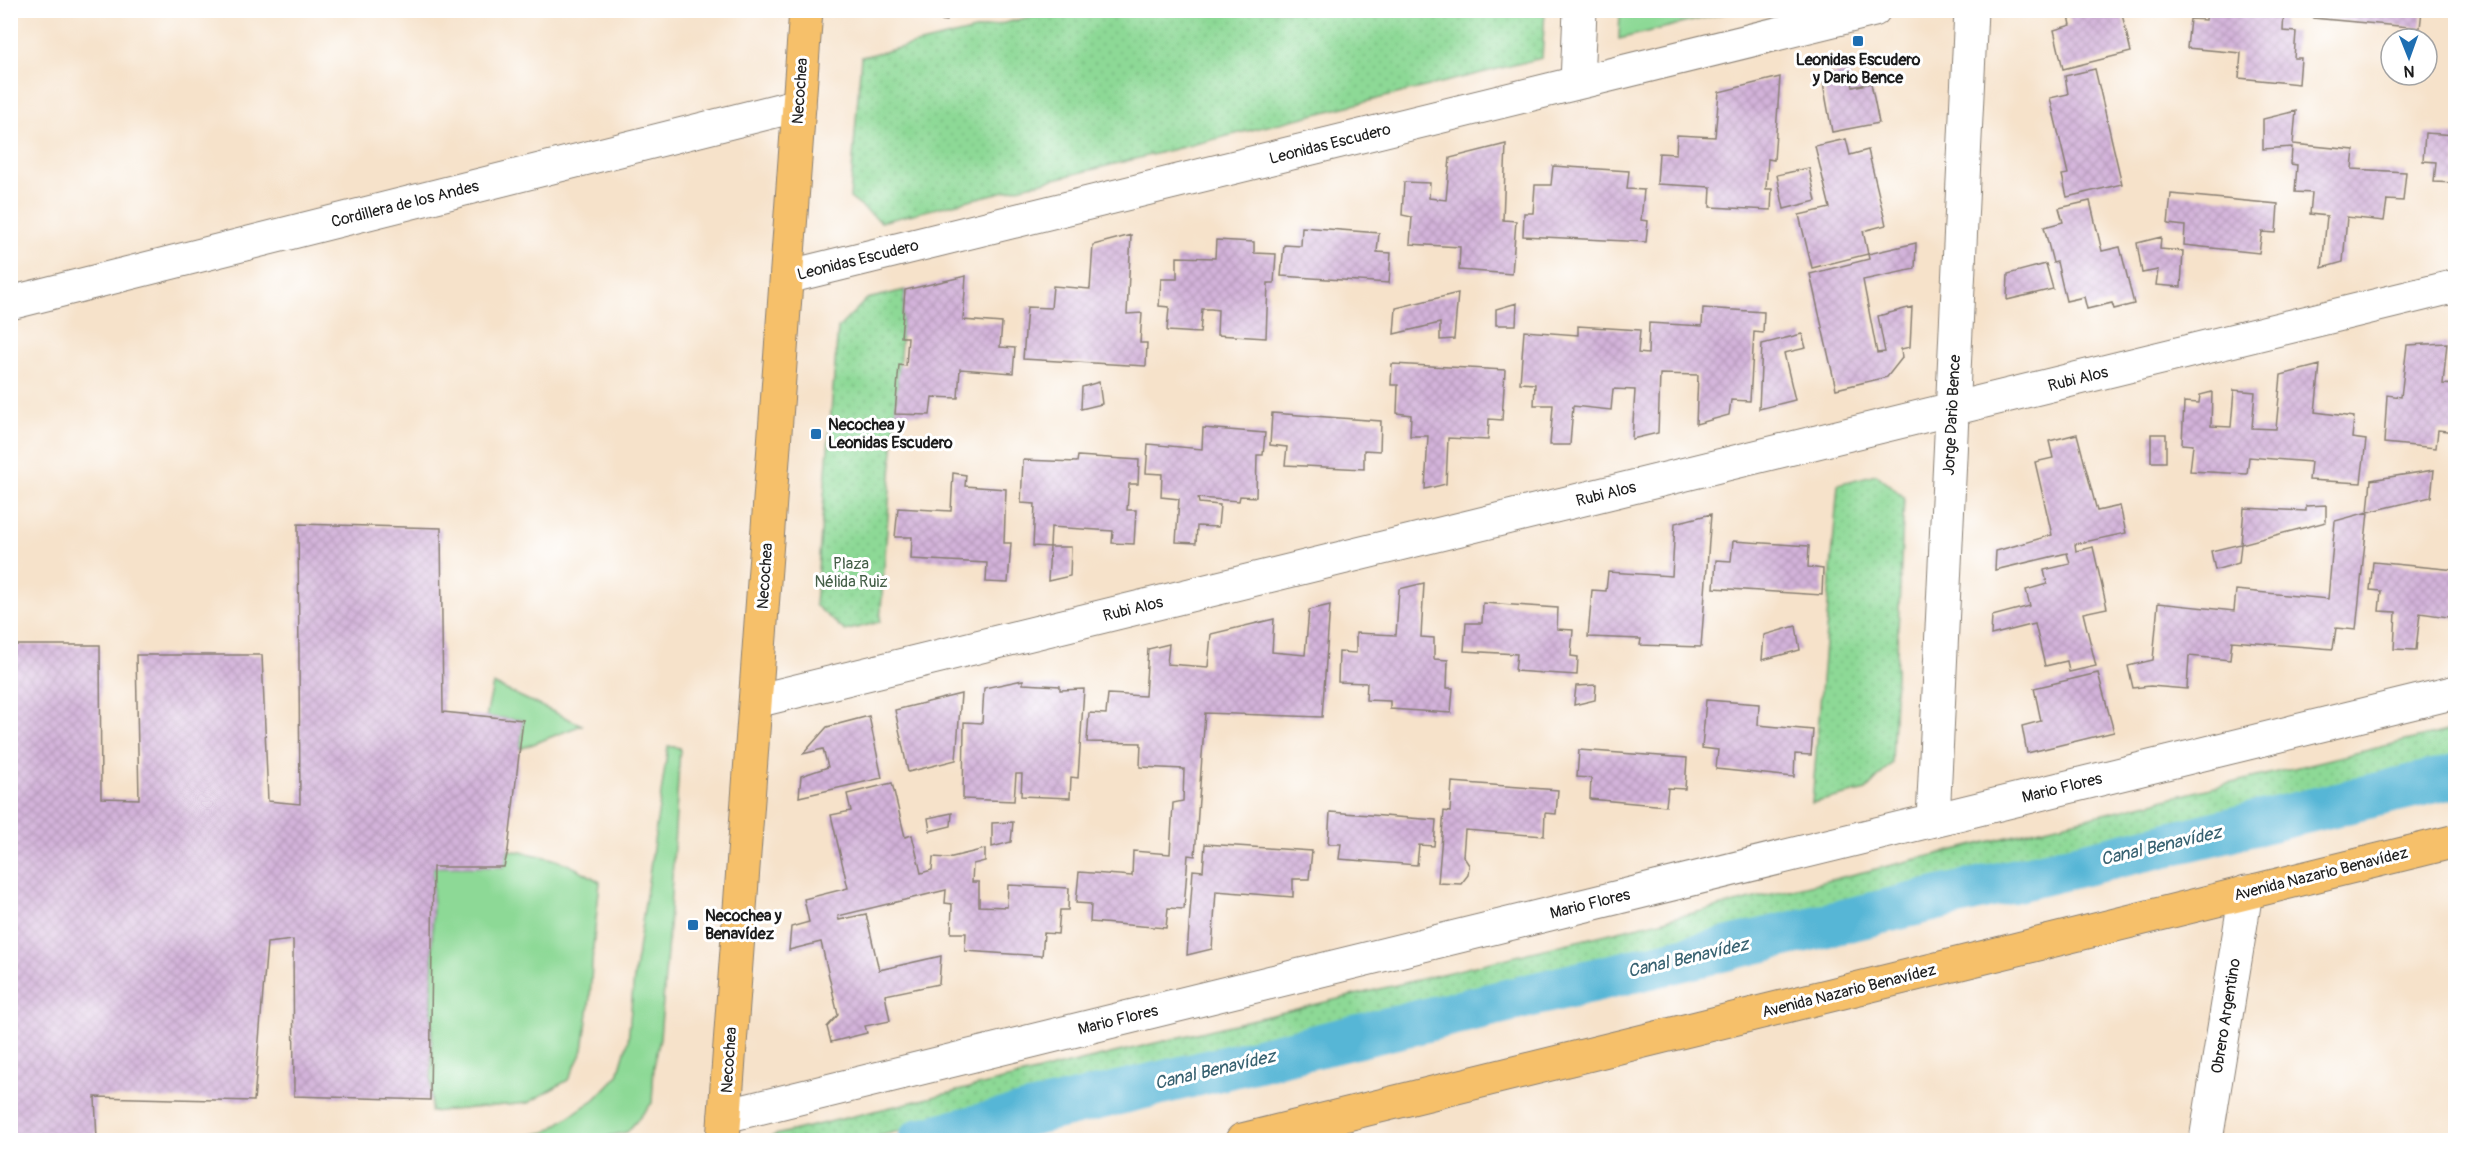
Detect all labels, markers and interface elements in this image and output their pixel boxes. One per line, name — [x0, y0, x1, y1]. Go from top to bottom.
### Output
north arrow — [2379, 27, 2439, 87]
marker: Leonidas Escudero y Dario Bence — [1851, 34, 1865, 48]
place label: Leonidas Escudero y Dario Bence — [1796, 50, 1921, 88]
street label: Necochea — [788, 57, 812, 125]
text: N — [2403, 61, 2415, 81]
street label: Leonidas Escudero — [1267, 119, 1393, 169]
street label: Cordillera de los Andes — [329, 176, 481, 232]
street label: Leonidas Escudero — [795, 235, 921, 285]
street label: Jorge Dario Bence — [1939, 354, 1965, 476]
street label: Rubi Alos — [2046, 362, 2110, 396]
place label: Necochea y Leonidas Escudero — [828, 415, 953, 453]
marker: Necochea y Leonidas Escudero — [809, 427, 823, 441]
street label: Rubi Alos — [1574, 477, 1638, 511]
street label: Necochea — [753, 542, 777, 610]
park label: Plaza Nélida Ruiz — [814, 554, 888, 592]
street label: Rubi Alos — [1101, 592, 1165, 626]
street label: Mario Flores — [2020, 768, 2104, 808]
water label: Canal Benavídez — [2098, 820, 2226, 871]
street label: Avenida Nazario Benavídez — [2232, 843, 2410, 905]
street label: Mario Flores — [1548, 884, 1632, 924]
place label: Necochea y Benavídez — [705, 906, 782, 944]
marker: Necochea y Benavídez — [686, 918, 700, 932]
water label: Canal Benavídez — [1625, 932, 1753, 983]
street label: Obrero Argentino — [2207, 957, 2245, 1075]
street label: Avenida Nazario Benavídez — [1760, 960, 1938, 1022]
street label: Mario Flores — [1076, 1000, 1160, 1040]
street label: Necochea — [717, 1026, 741, 1094]
water label: Canal Benavídez — [1152, 1044, 1280, 1095]

